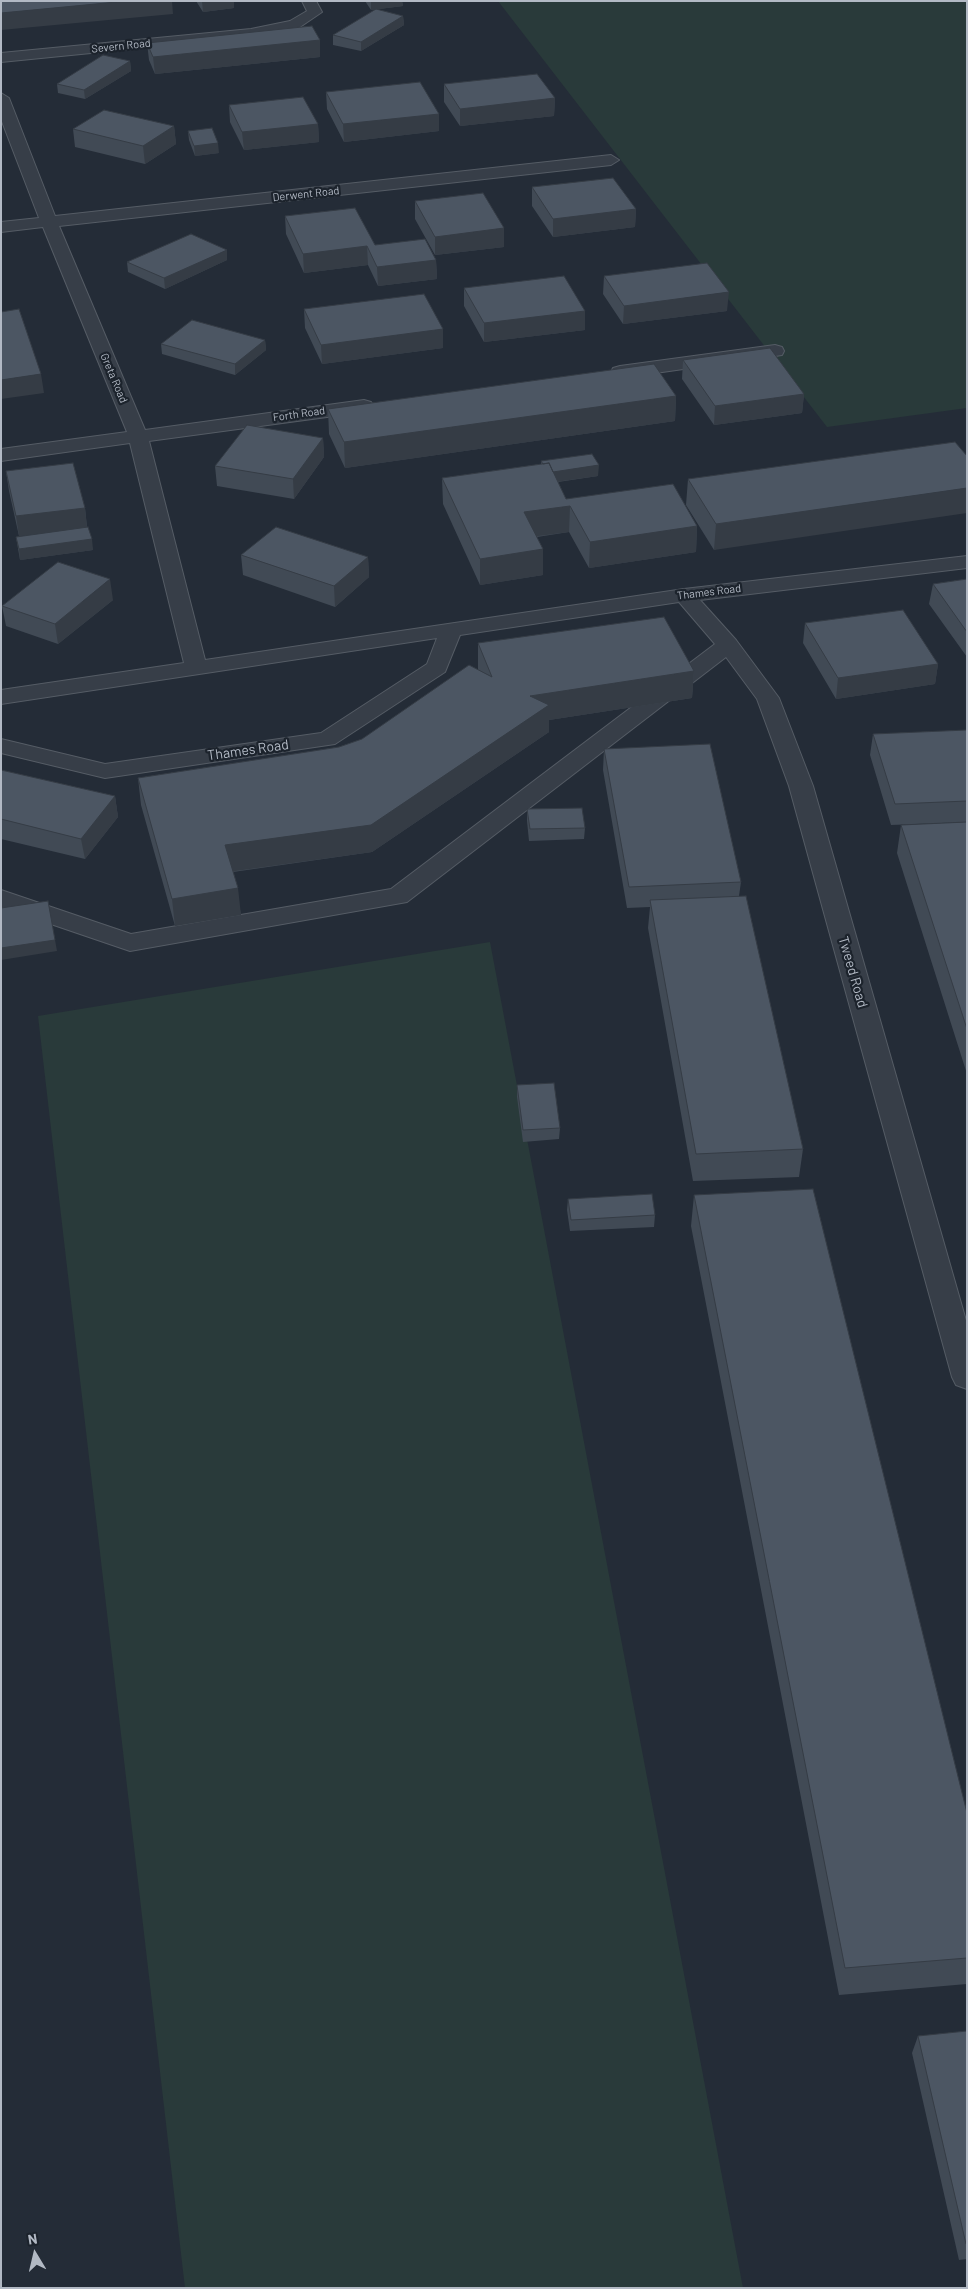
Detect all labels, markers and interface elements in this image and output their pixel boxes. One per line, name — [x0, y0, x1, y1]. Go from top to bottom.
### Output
street label: Severn Road — [91, 36, 151, 56]
street label: Derwent Road — [272, 184, 340, 204]
street label: Greta Road — [98, 351, 130, 405]
street label: Forth Road — [272, 404, 326, 424]
street label: Thames Road — [676, 582, 742, 602]
street label: Thames Road — [206, 736, 290, 764]
street label: Tweed Road — [835, 934, 871, 1010]
north arrow — [10, 2229, 60, 2279]
text: N — [27, 2230, 39, 2248]

